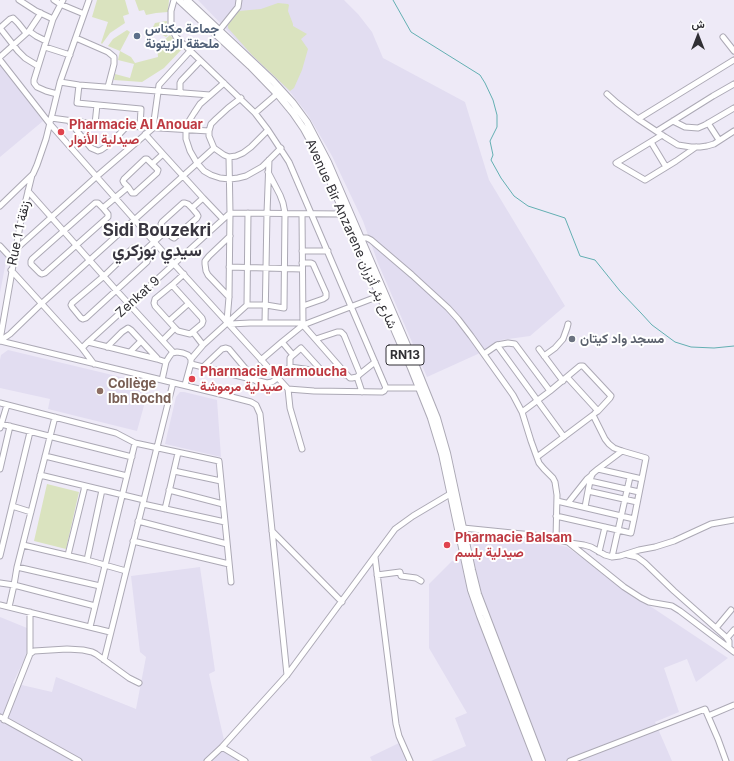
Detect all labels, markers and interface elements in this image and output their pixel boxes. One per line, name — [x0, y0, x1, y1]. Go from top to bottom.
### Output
north arrow — [678, 16, 718, 56]
text: ش — [691, 17, 705, 31]
place label: جماعة مكناس ملحقة الزيتونة — [145, 21, 219, 52]
marker: جماعة مكناس ملحقة الزيتونة — [132, 31, 142, 41]
place label: Pharmacie Al Anouar صيدلية الأنوار — [69, 117, 203, 148]
marker: Pharmacie Al Anouar صيدلية الأنوار — [56, 127, 66, 137]
street label: Avenue Bir Anzarene شارع بئر أنزران — [302, 137, 400, 331]
street label: Rue 1 زنقة 1 — [5, 199, 33, 267]
district label: Sidi Bouzekri سيدي بوزكري — [103, 221, 211, 261]
street label: Zenkat 9 — [113, 273, 163, 321]
place label: مسجد واد كيتان — [580, 331, 664, 347]
marker: مسجد واد كيتان — [567, 334, 577, 344]
road number: RN13 — [386, 345, 424, 365]
place label: Pharmacie Marmoucha صيدلية مرموشة — [200, 364, 347, 395]
marker: Pharmacie Marmoucha صيدلية مرموشة — [187, 374, 197, 384]
place label: Collège Ibn Rochd — [108, 376, 171, 407]
marker: Collège Ibn Rochd — [95, 386, 105, 396]
place label: Pharmacie Balsam صيدلية بلسم — [455, 530, 572, 561]
marker: Pharmacie Balsam صيدلية بلسم — [442, 540, 452, 550]

